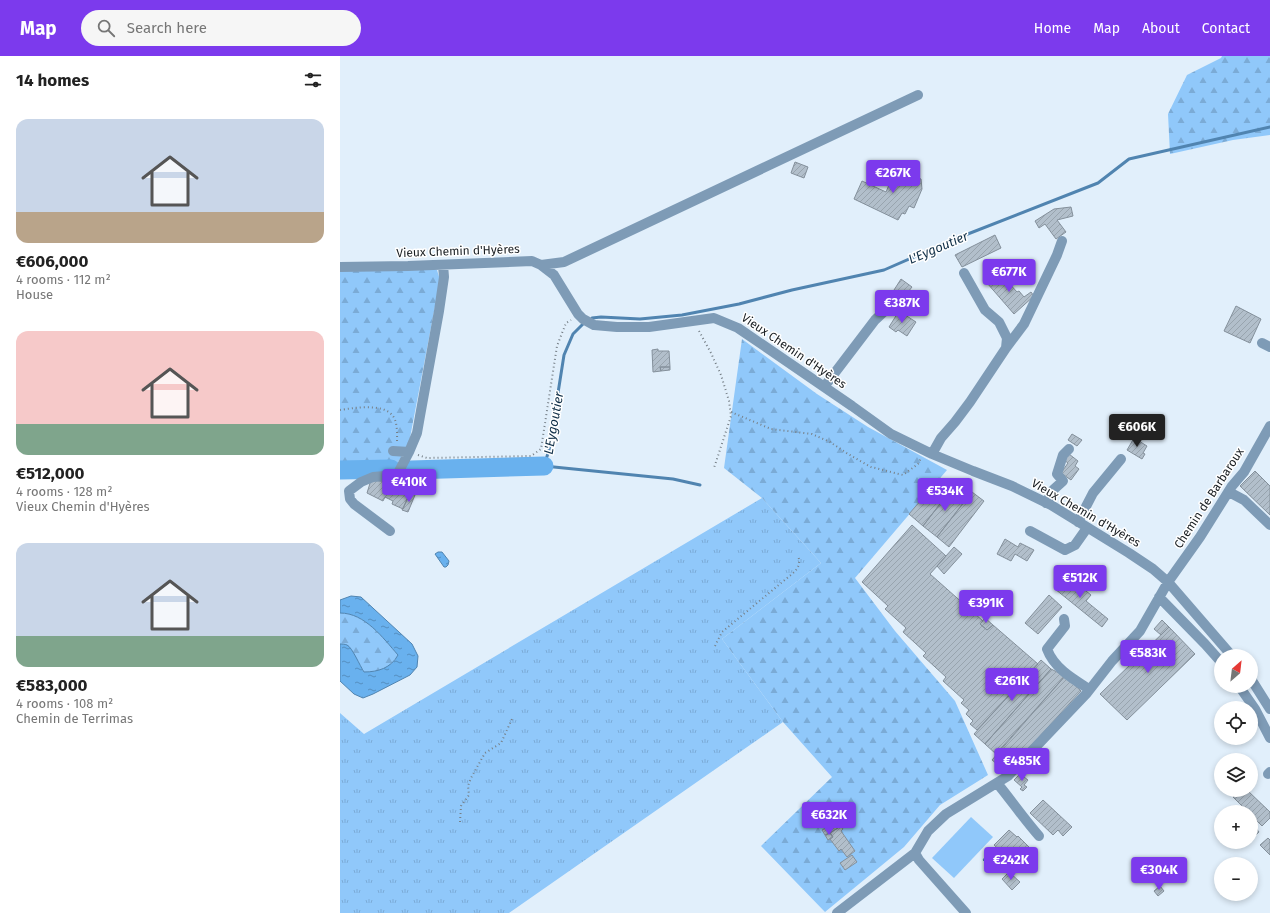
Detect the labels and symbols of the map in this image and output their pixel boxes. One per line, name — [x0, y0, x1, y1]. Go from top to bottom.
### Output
pin: €267K — [865, 160, 921, 194]
water label: L'Eygoutier — [906, 228, 971, 267]
street label: Vieux Chemin d'Hyères — [396, 242, 520, 260]
pin: €677K — [981, 259, 1037, 293]
pin: €387K — [874, 290, 930, 324]
street label: Vieux Chemin d'Hyères — [739, 311, 849, 392]
water label: L'Eygoutier — [541, 390, 567, 456]
pin: €606K — [1109, 414, 1165, 448]
street label: Chemin de Barbaroux — [1171, 445, 1247, 551]
pin: €410K — [381, 469, 437, 503]
street label: Vieux Chemin d'Hyères — [1029, 476, 1143, 550]
pin: €534K — [917, 478, 973, 512]
pin: €512K — [1052, 565, 1108, 599]
pin: €391K — [958, 590, 1014, 624]
pin: €583K — [1120, 640, 1176, 674]
north arrow — [1214, 649, 1258, 693]
pin: €261K — [984, 668, 1040, 702]
pin: €485K — [994, 748, 1050, 782]
pin: €632K — [801, 802, 857, 836]
pin: €242K — [983, 847, 1039, 881]
pin: €304K — [1131, 857, 1187, 891]

